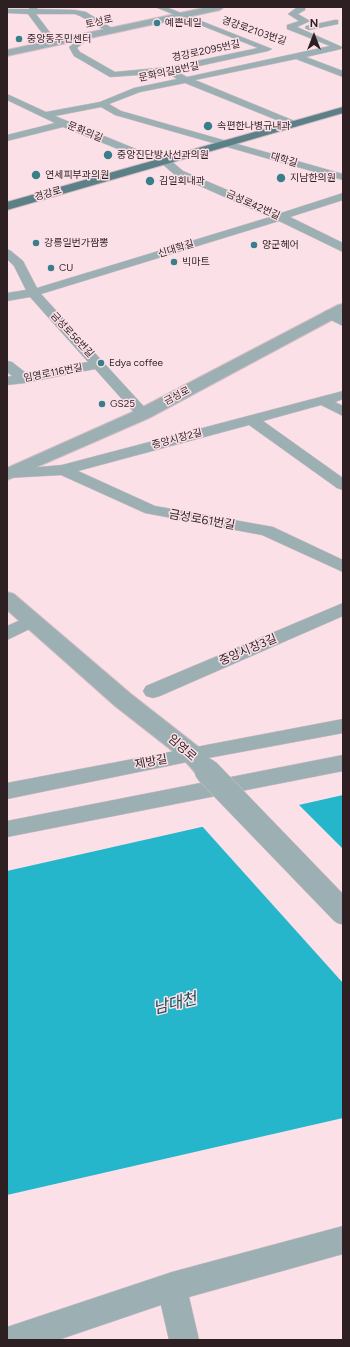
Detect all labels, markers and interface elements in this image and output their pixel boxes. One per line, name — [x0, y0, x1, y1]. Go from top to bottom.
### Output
street label: 토성로 — [84, 13, 114, 31]
street label: 경강로2103번길 — [220, 14, 288, 48]
north arrow — [294, 16, 334, 56]
place label: 예쁜네일 — [165, 17, 202, 29]
text: N — [310, 17, 318, 30]
marker: 예쁜네일 — [152, 18, 162, 28]
place label: 중앙동주민센터 — [27, 33, 91, 45]
marker: 중앙동주민센터 — [14, 34, 24, 44]
street label: 경강로2095번길 — [171, 38, 241, 64]
street label: 문화의길8번길 — [138, 60, 200, 84]
street label: 문화의길 — [66, 120, 104, 144]
marker: 속편한나병규내과 — [202, 120, 214, 132]
place label: 속편한나병규내과 — [217, 120, 291, 132]
marker: 중앙진단방사선과의원 — [102, 149, 114, 161]
place label: 중앙진단방사선과의원 — [117, 149, 209, 161]
street label: 대학길 — [269, 150, 299, 170]
marker: 연세피부과의원 — [30, 169, 42, 181]
place label: 연세피부과의원 — [45, 169, 109, 181]
marker: 지남한의원 — [275, 172, 287, 184]
place label: 지남한의원 — [290, 172, 336, 184]
marker: 김일회내과 — [144, 175, 156, 187]
place label: 김일회내과 — [159, 175, 205, 187]
street label: 경강로 — [33, 184, 63, 204]
street label: 금성로42번길 — [224, 188, 282, 222]
place label: 강릉일번가짬뽕 — [44, 237, 108, 249]
marker: 강릉일번가짬뽕 — [31, 238, 41, 248]
street label: 신대학길 — [157, 238, 195, 260]
place label: 양군헤어 — [262, 239, 299, 251]
marker: 양군헤어 — [249, 240, 259, 250]
place label: 빅마트 — [182, 256, 210, 268]
marker: 빅마트 — [169, 257, 179, 267]
place label: CU — [59, 262, 73, 274]
marker: CU — [46, 263, 56, 273]
street label: 금성로56번길 — [48, 310, 96, 360]
place label: Edya coffee — [109, 357, 163, 369]
marker: Edya coffee — [96, 358, 106, 368]
street label: 임영로116번길 — [22, 361, 84, 385]
street label: 금성로 — [162, 384, 192, 408]
place label: GS25 — [110, 398, 135, 410]
marker: GS25 — [97, 399, 107, 409]
street label: 중앙시장2길 — [151, 427, 203, 451]
street label: 금성로61번길 — [168, 507, 236, 533]
street label: 중앙시장3길 — [217, 631, 279, 669]
street label: 임영로 — [165, 732, 199, 764]
street label: 제방길 — [133, 752, 169, 772]
water label: 남대천 — [151, 989, 199, 1019]

